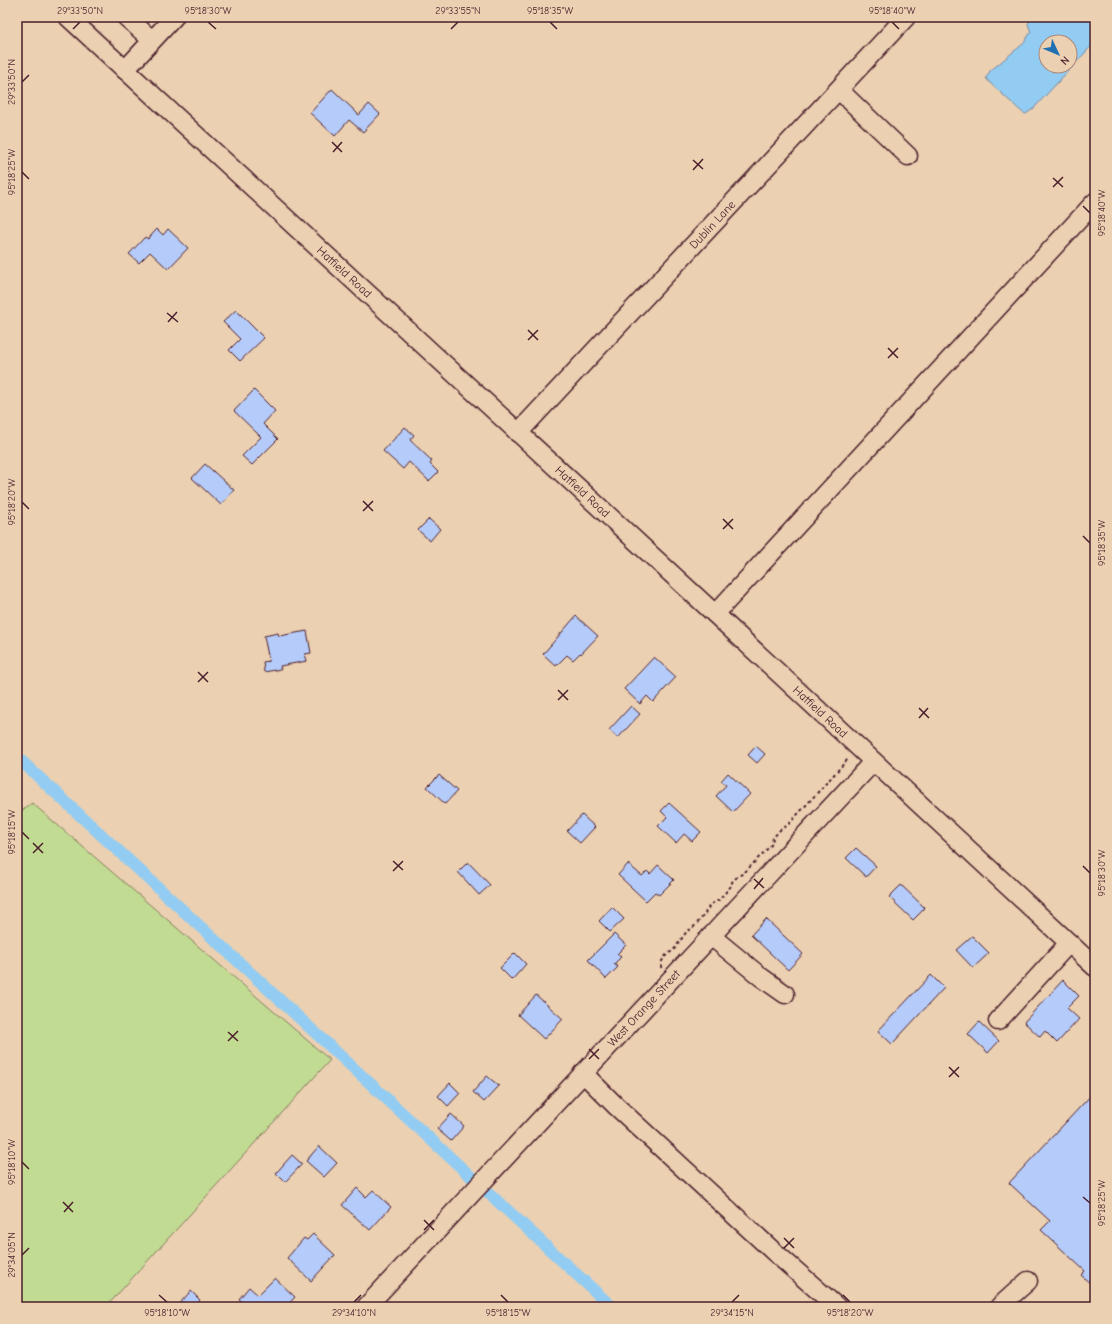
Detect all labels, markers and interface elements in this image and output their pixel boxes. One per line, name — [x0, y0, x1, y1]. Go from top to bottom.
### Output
text: 29°33'50"N — [57, 5, 103, 17]
text: 95°18'30"W — [185, 5, 232, 17]
text: 29°33'55"N — [435, 5, 481, 17]
text: 95°18'35"W — [527, 5, 573, 17]
text: 95°18'40"W — [869, 5, 916, 17]
north arrow — [1038, 34, 1078, 74]
text: N — [1058, 53, 1072, 68]
text: 29°33'50"N — [6, 59, 18, 105]
text: 95°18'25"W — [6, 149, 18, 195]
text: 95°18'40"W — [1096, 189, 1108, 236]
street label: Dublin Lane — [687, 198, 738, 252]
street label: Hatfield Road — [314, 243, 375, 301]
street label: Hatfield Road — [552, 463, 613, 520]
text: 95°18'20"W — [6, 478, 18, 526]
text: 95°18'35"W — [1096, 520, 1108, 566]
street label: Hatfield Road — [790, 683, 850, 741]
text: 95°18'15"W — [6, 809, 18, 855]
text: 95°18'30"W — [1096, 849, 1108, 896]
street label: West Orange Street — [605, 967, 683, 1050]
text: 95°18'10"W — [6, 1139, 18, 1185]
text: 95°18'25"W — [1096, 1180, 1108, 1226]
text: 29°34'05"N — [6, 1232, 18, 1278]
text: 95°18'10"W — [144, 1307, 190, 1319]
text: 29°34'10"N — [332, 1307, 376, 1319]
text: 95°18'15"W — [485, 1307, 531, 1319]
text: 29°34'15"N — [710, 1307, 754, 1319]
text: 95°18'20"W — [826, 1307, 874, 1319]

